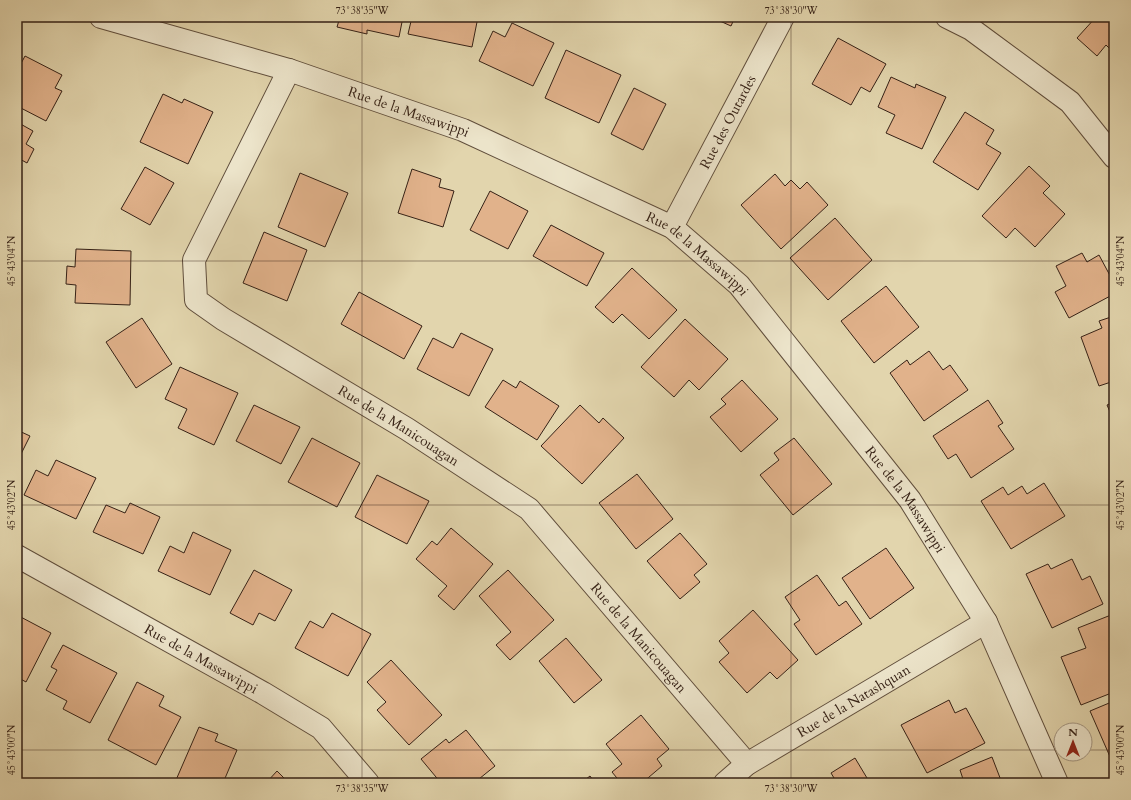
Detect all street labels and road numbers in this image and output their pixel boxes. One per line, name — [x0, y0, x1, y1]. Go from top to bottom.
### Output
street label: Rue des Outardes — [695, 71, 761, 172]
street label: Rue de la Massawippi — [345, 82, 472, 142]
street label: Rue de la Massawippi — [643, 207, 753, 300]
street label: Rue de la Manicouagan — [334, 381, 463, 471]
street label: Rue de la Massawippi — [861, 442, 950, 557]
street label: Rue de la Manicouagan — [586, 579, 691, 697]
street label: Rue de la Massawippi — [141, 620, 261, 698]
street label: Rue de la Natashquan — [794, 660, 914, 742]

